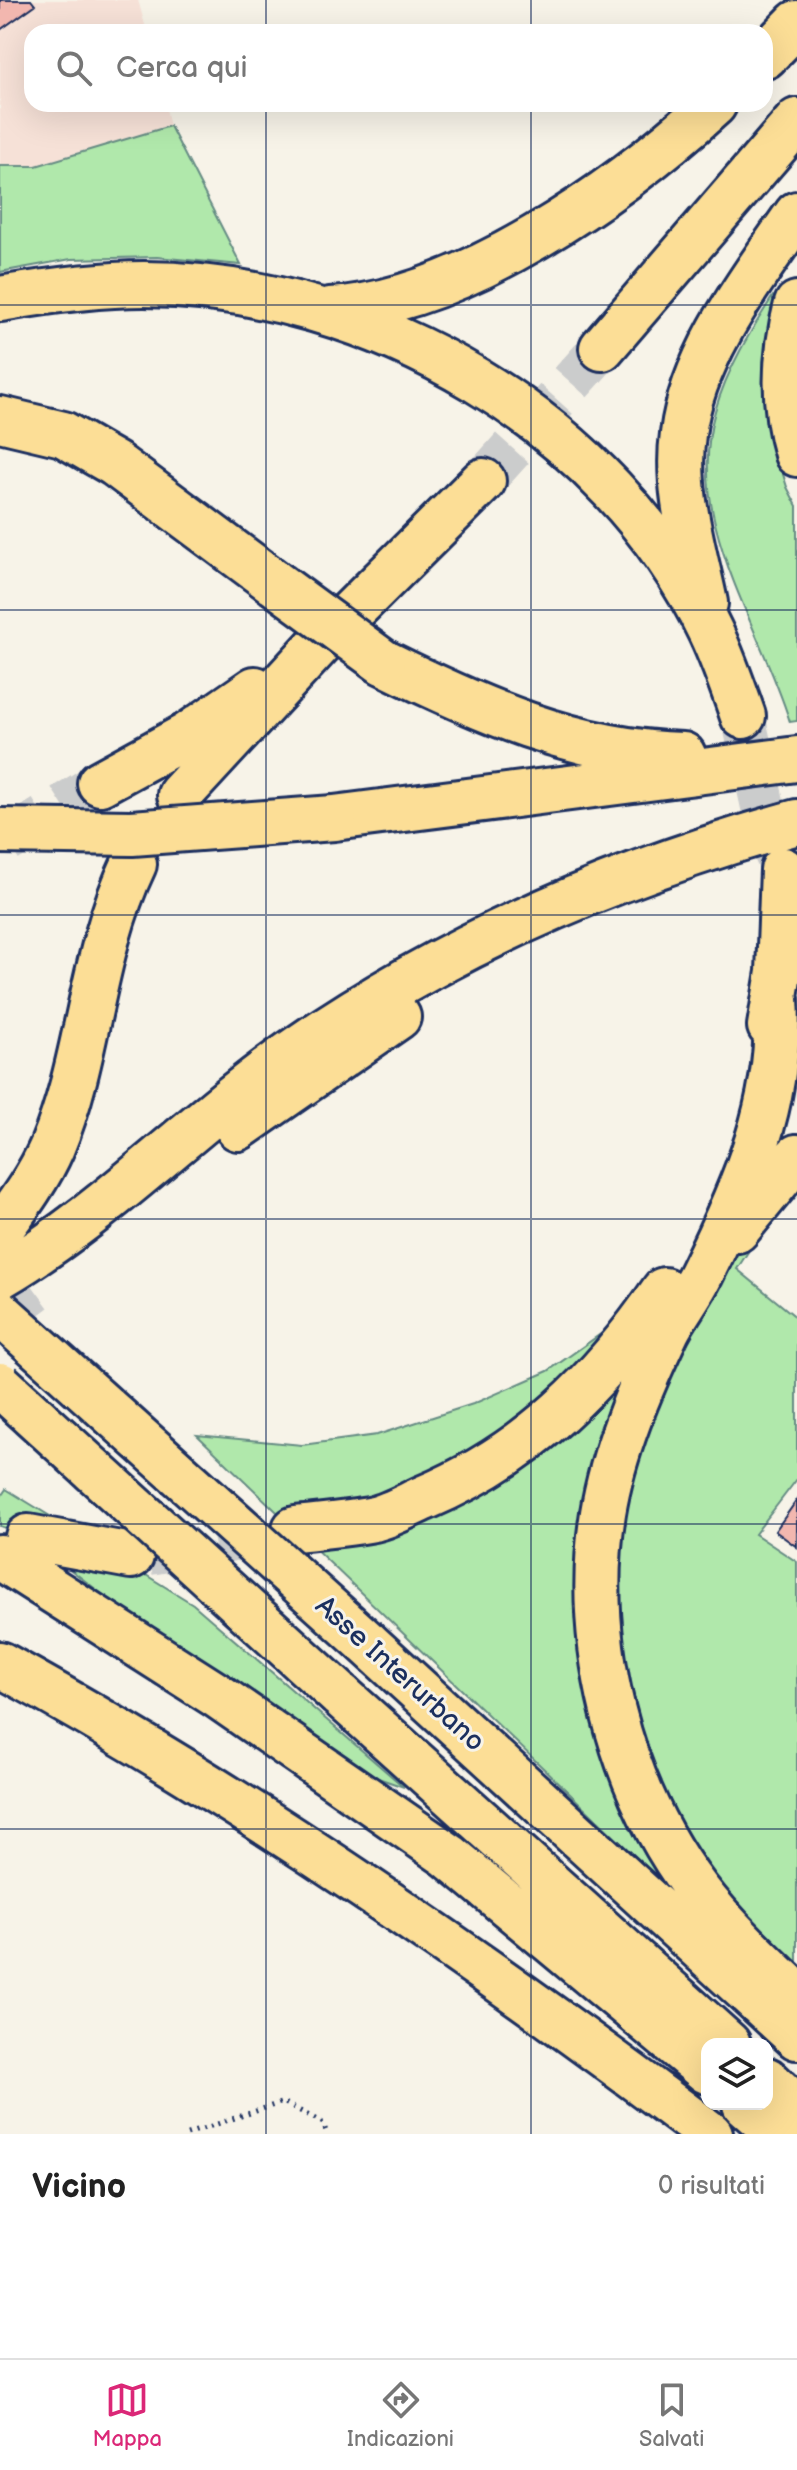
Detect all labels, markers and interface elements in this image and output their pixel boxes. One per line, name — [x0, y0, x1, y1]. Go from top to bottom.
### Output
search box — [24, 24, 773, 112]
icon: search — [52, 46, 96, 90]
text: Cerca qui — [116, 50, 248, 86]
street label: Asse Interurbano — [309, 1589, 491, 1759]
map controls — [701, 2038, 773, 2110]
button: layers — [701, 2038, 773, 2110]
text: Vicino — [32, 2166, 126, 2207]
text: 0 risultati — [658, 2171, 765, 2202]
tab: Mappa — [93, 2378, 162, 2453]
tab: Indicazioni — [347, 2378, 454, 2453]
tab: Salvati — [639, 2378, 704, 2453]

